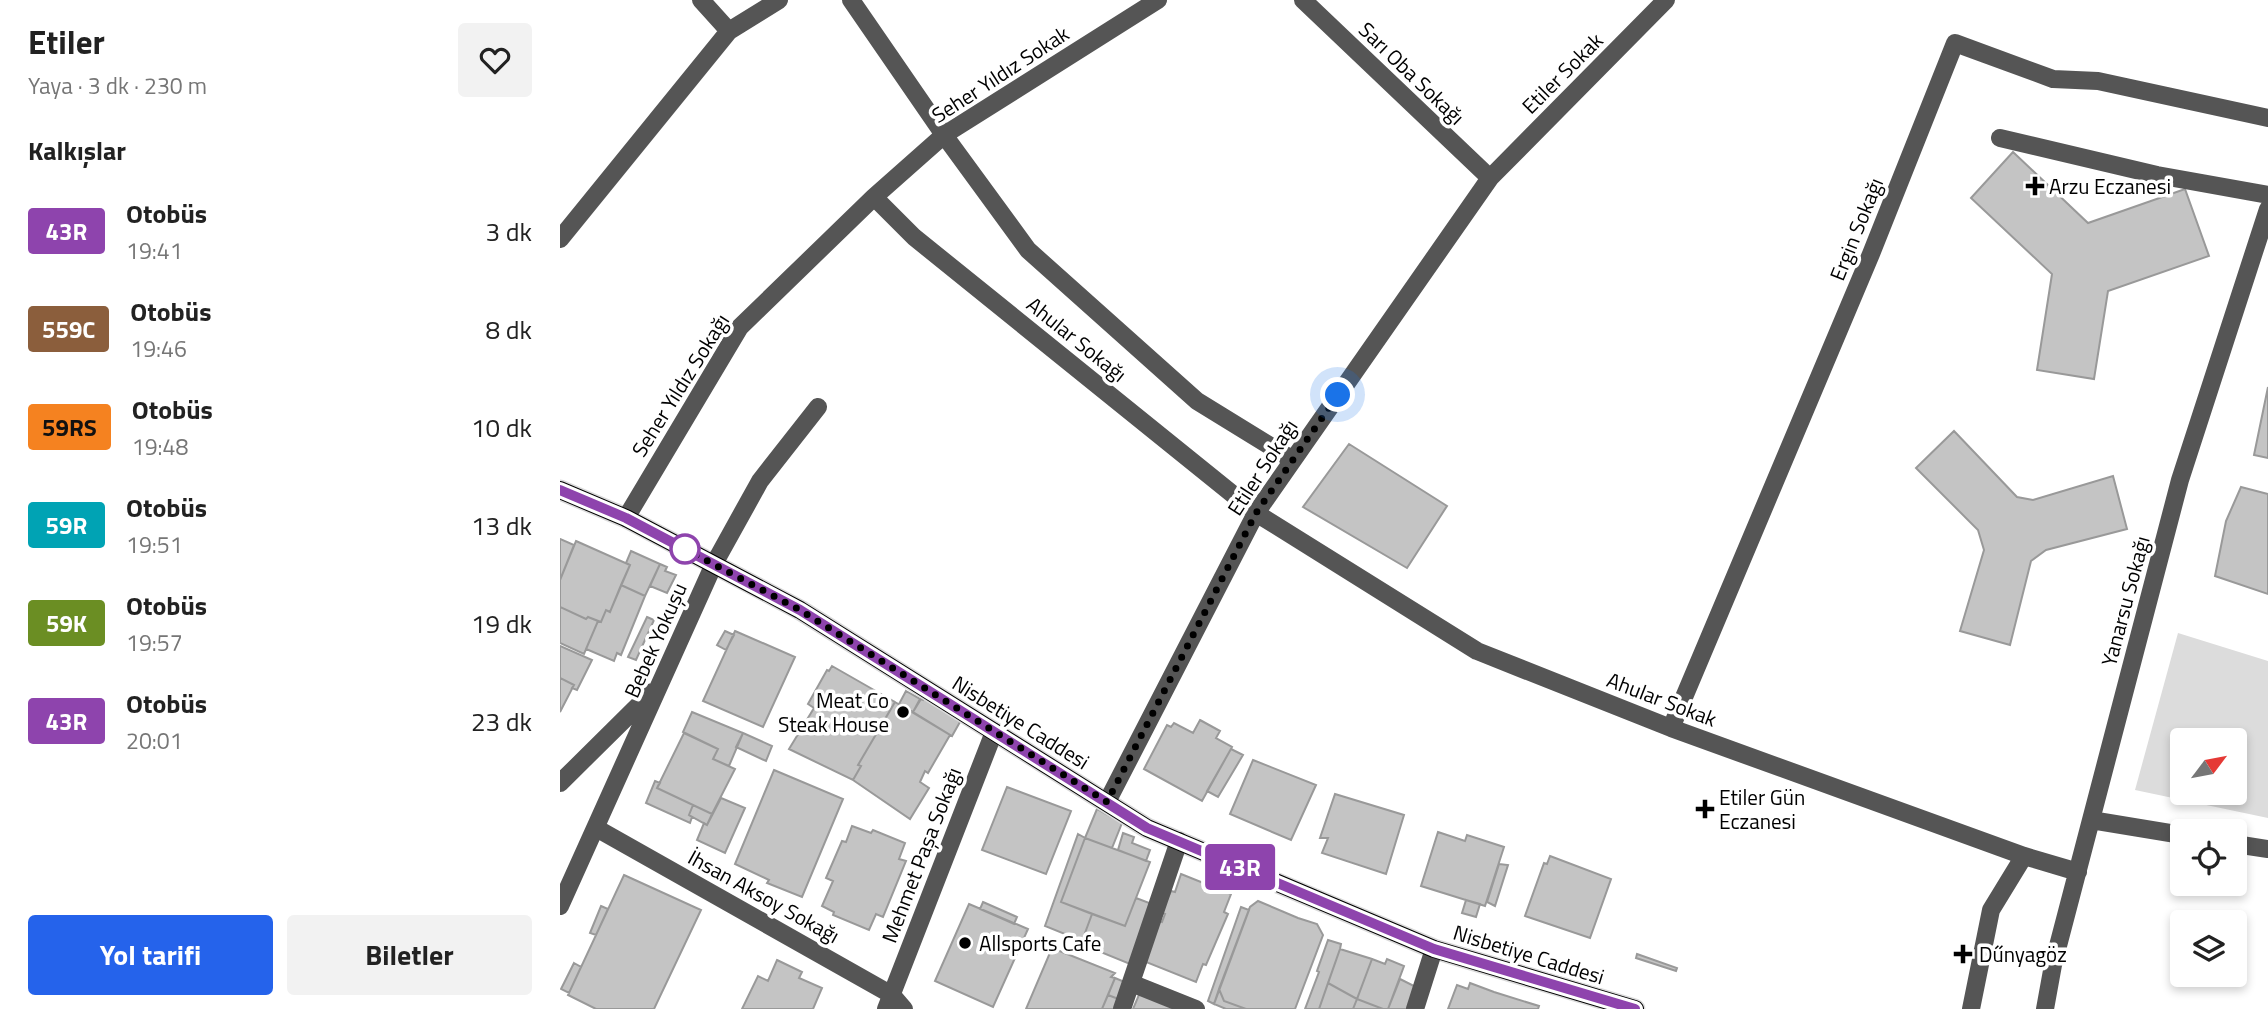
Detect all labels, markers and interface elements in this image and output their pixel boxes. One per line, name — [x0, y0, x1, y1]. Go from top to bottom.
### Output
street label: Sarı Oba Sokağı — [1352, 14, 1472, 132]
text: Etiler — [28, 17, 105, 67]
street label: Seher Yıldız Sokak — [925, 18, 1075, 130]
button: heart — [458, 23, 532, 97]
street label: Etiler Sokak — [1514, 25, 1610, 121]
text: Yaya · 3 dk · 230 m — [28, 68, 207, 103]
text: Kalkışlar — [28, 131, 126, 170]
place label: Arzu Eczanesi — [2049, 170, 2171, 202]
street label: Ergin Sokağı — [1821, 173, 1891, 285]
marker: Arzu Eczanesi — [2027, 178, 2043, 194]
text: Otobüs — [126, 194, 207, 233]
text: 3 dk — [486, 212, 532, 251]
text: 43R — [46, 213, 87, 249]
text: 19:41 — [126, 233, 183, 268]
street label: Ahular Sokağı — [1020, 289, 1134, 389]
text: Otobüs — [130, 292, 211, 331]
street label: Seher Yıldız Sokağı — [623, 307, 737, 463]
text: 8 dk — [486, 310, 532, 349]
text: 559C — [42, 311, 95, 347]
text: 19:46 — [130, 331, 187, 366]
your location — [1320, 377, 1355, 412]
text: Otobüs — [132, 390, 213, 429]
text: 10 dk — [471, 408, 532, 447]
text: 59RS — [42, 409, 97, 445]
street label: Etiler Sokağı — [1219, 412, 1305, 522]
text: 19:48 — [132, 429, 188, 464]
text: Otobüs — [126, 488, 207, 527]
text: 13 dk — [471, 506, 532, 545]
text: 59R — [46, 507, 87, 543]
text: 19:51 — [126, 527, 183, 562]
street label: Yanarsu Sokağı — [2092, 532, 2158, 670]
unlabelled marker — [670, 534, 700, 564]
street label: Bebek Yokuşu — [615, 577, 695, 703]
text: Otobüs — [126, 586, 207, 625]
text: 19 dk — [471, 604, 532, 643]
text: 59K — [46, 605, 87, 641]
text: 19:57 — [126, 625, 183, 660]
street label: Ahular Sokak — [1602, 663, 1722, 735]
street label: Nisbetiye Caddesi — [946, 667, 1096, 777]
text: Otobüs — [126, 684, 207, 723]
place label: Meat Co Steak House — [778, 684, 889, 740]
text: 23 dk — [471, 702, 532, 741]
text: 43R — [46, 703, 87, 739]
marker: Meat Co Steak House — [895, 704, 911, 720]
text: 20:01 — [126, 723, 183, 758]
north arrow — [2170, 728, 2247, 805]
map controls — [2170, 728, 2247, 987]
street label: Mehmet Paşa Sokağı — [873, 763, 969, 947]
place label: Etiler Gün Eczanesi — [1719, 781, 1805, 837]
marker: Etiler Gün Eczanesi — [1697, 801, 1713, 817]
button: locate — [2170, 819, 2247, 896]
street label: İhsan Aksoy Sokağı — [682, 841, 846, 951]
line badge: 43R — [1200, 844, 1280, 890]
text: 43R — [1219, 849, 1261, 885]
button: layers — [2170, 910, 2247, 987]
button: Yol tarifi — [28, 915, 273, 995]
button: Biletler — [287, 915, 532, 995]
street label: Nisbetiye Caddesi — [1450, 916, 1608, 992]
place label: Allsports Cafe — [979, 927, 1101, 959]
marker: Allsports Cafe — [957, 935, 973, 951]
place label: Dűnyagöz — [1979, 938, 2067, 970]
marker: Dűnyagöz — [1953, 944, 1973, 964]

